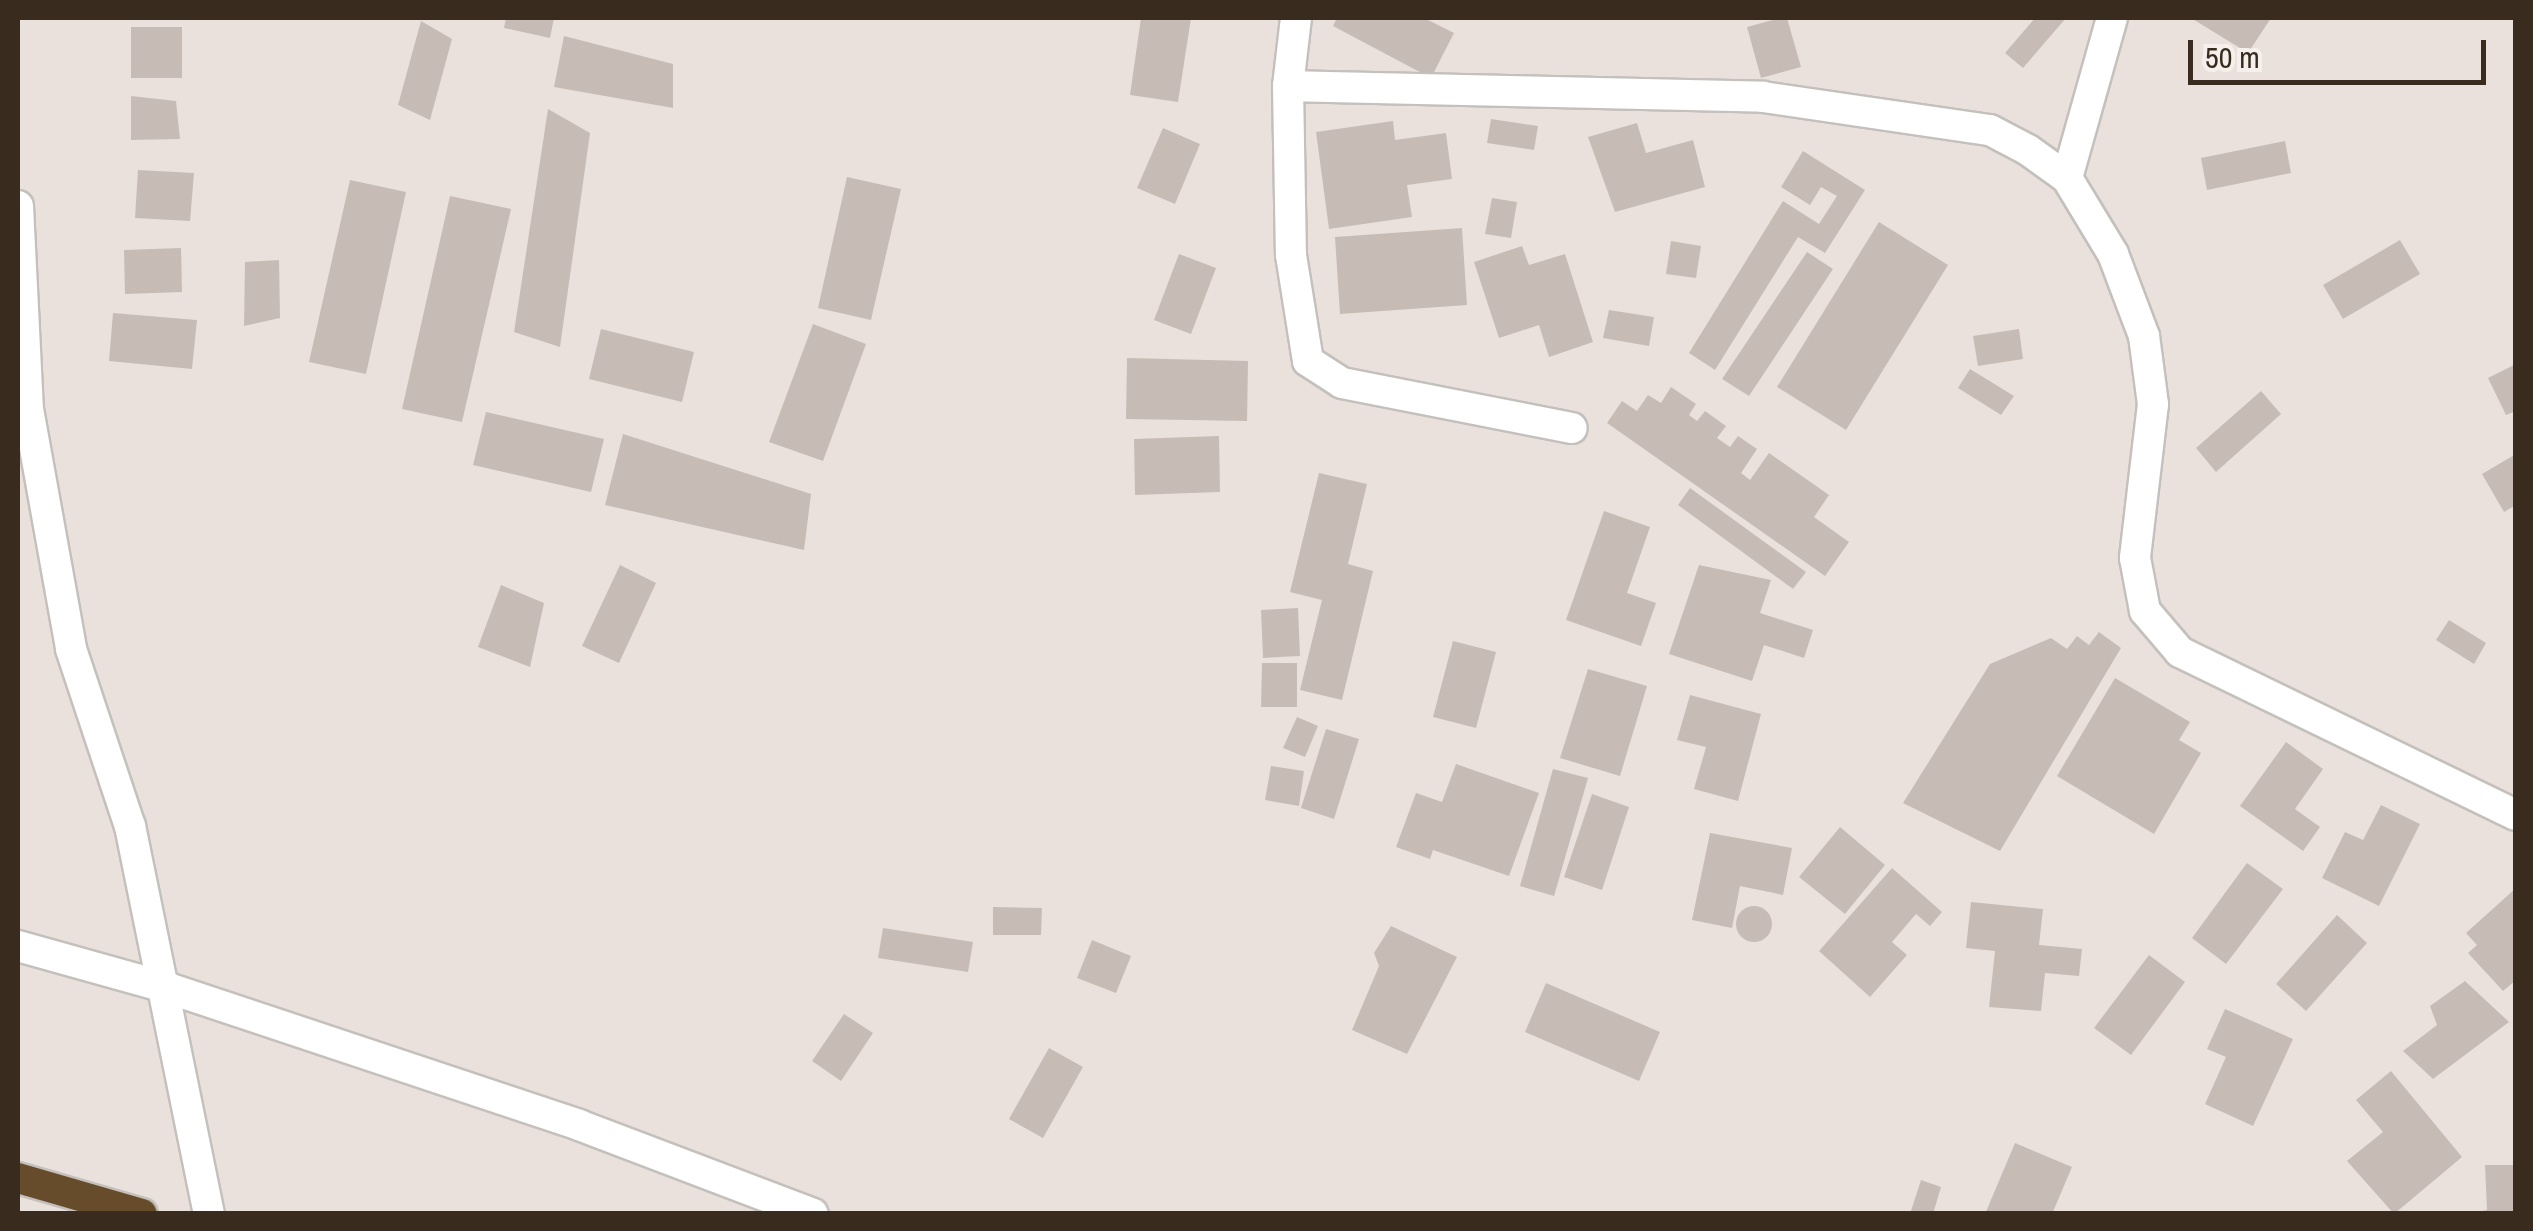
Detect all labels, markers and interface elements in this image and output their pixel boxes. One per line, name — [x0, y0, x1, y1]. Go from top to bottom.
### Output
scale bar — [2193, 20, 2490, 82]
text: 50 m — [2205, 37, 2260, 77]

